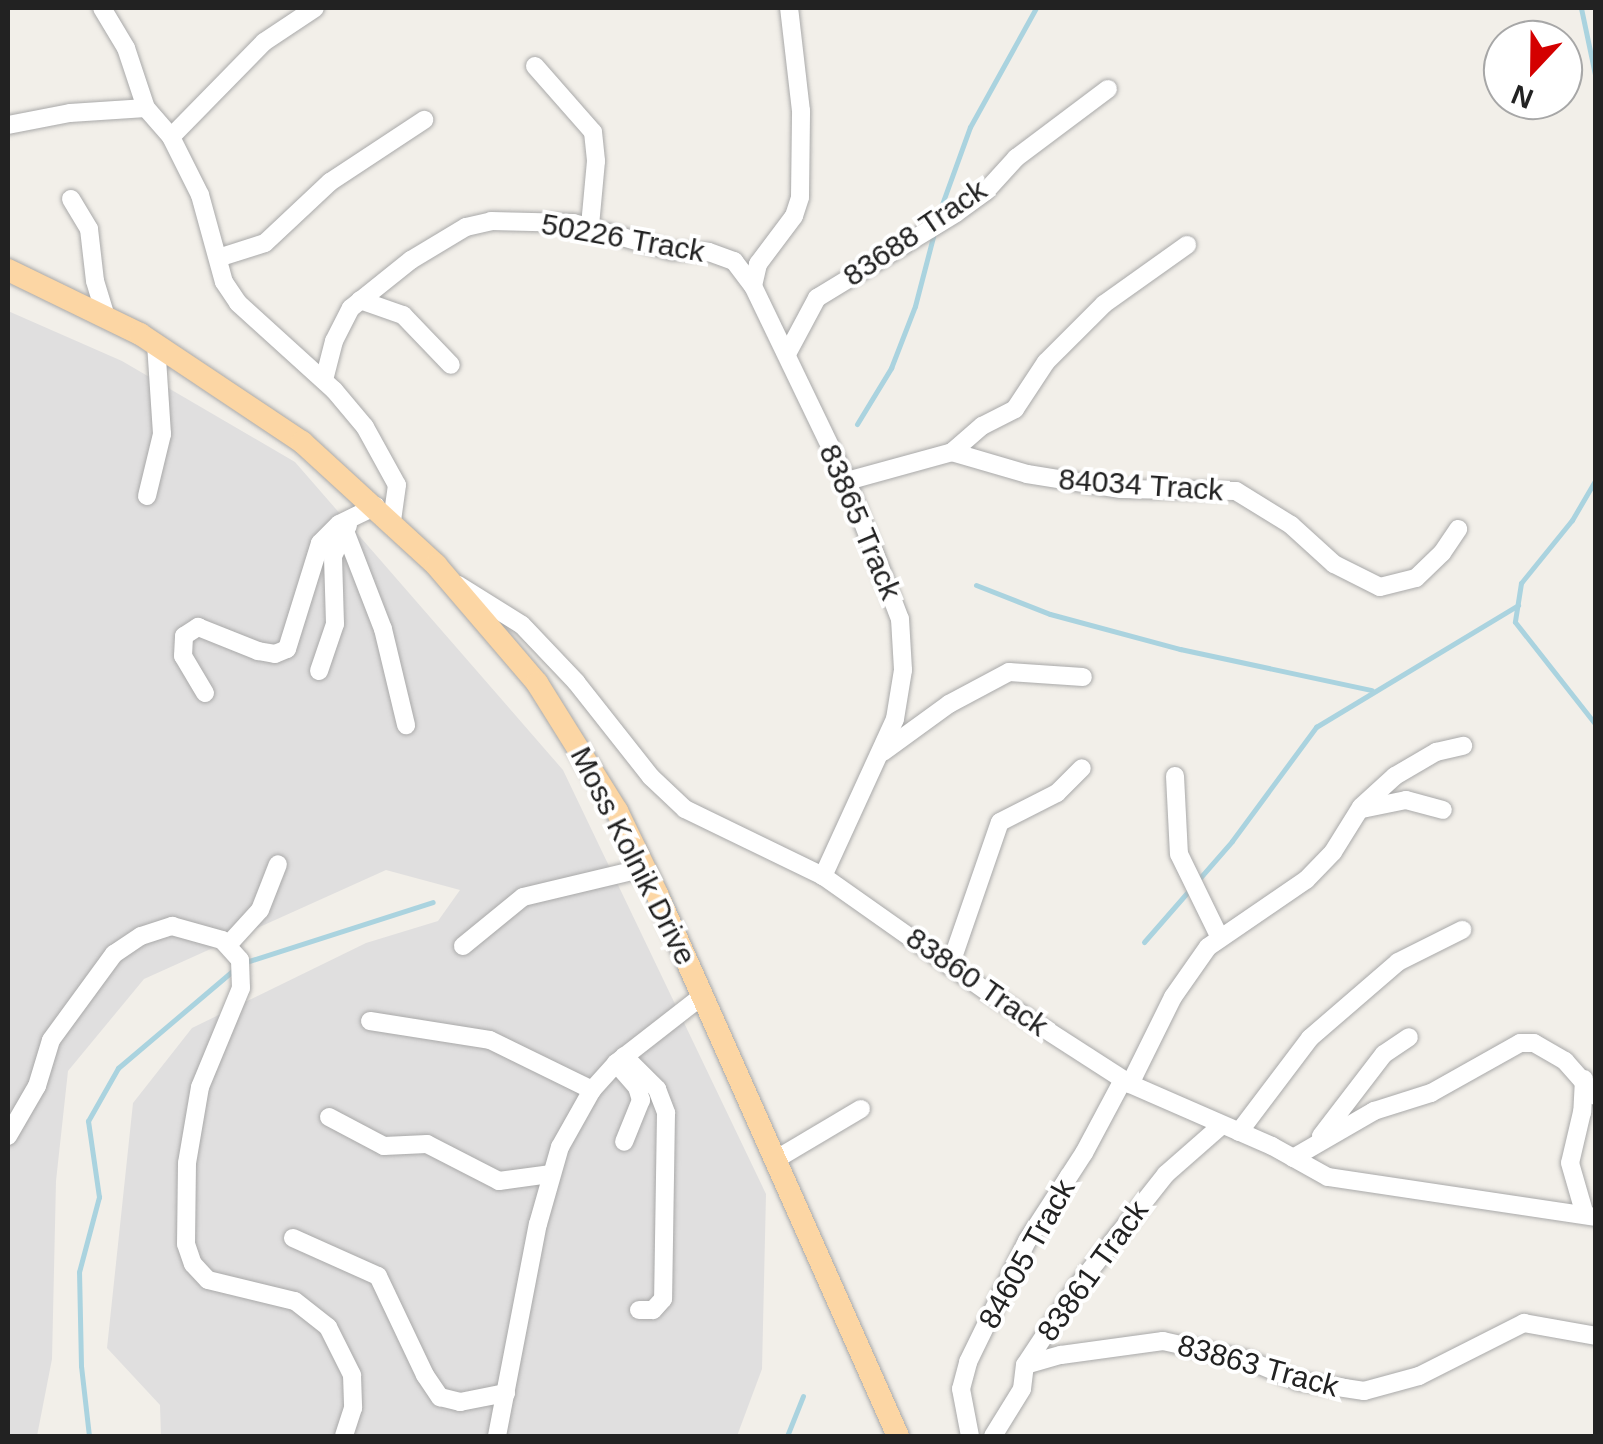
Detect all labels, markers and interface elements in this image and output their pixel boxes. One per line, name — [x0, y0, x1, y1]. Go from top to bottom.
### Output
north arrow — [1483, 20, 1583, 120]
text: N — [1507, 78, 1538, 115]
street label: 83688 Track — [836, 172, 994, 294]
street label: 50226 Track — [538, 206, 708, 270]
street label: 83865 Track — [811, 439, 909, 605]
street label: 84034 Track — [1057, 461, 1225, 509]
street label: Moss Kolnik Drive — [562, 741, 704, 971]
street label: 83860 Track — [899, 920, 1055, 1044]
street label: 84605 Track — [971, 1173, 1083, 1335]
street label: 83861 Track — [1030, 1193, 1156, 1349]
street label: 83863 Track — [1173, 1327, 1343, 1405]

